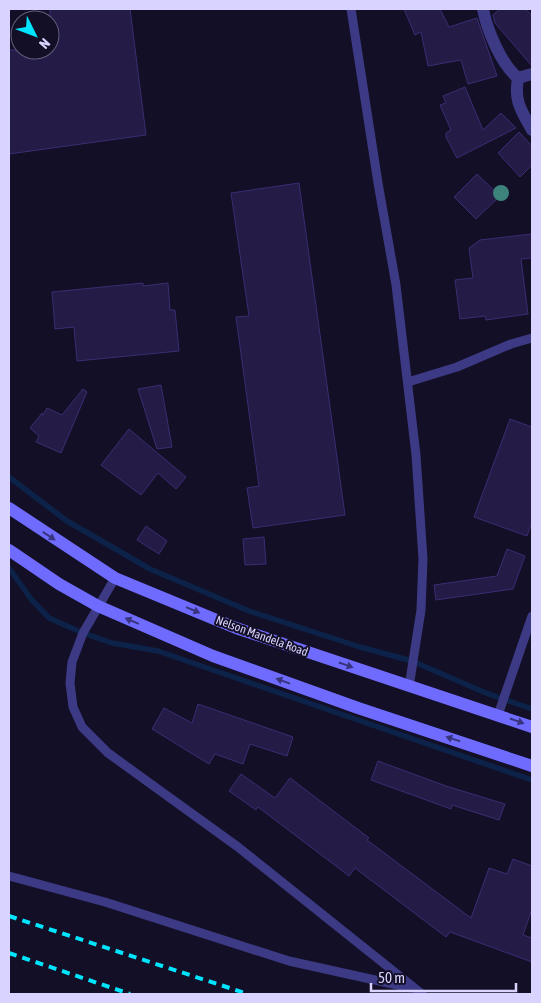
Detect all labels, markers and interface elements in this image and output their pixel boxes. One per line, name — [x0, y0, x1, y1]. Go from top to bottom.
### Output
north arrow — [10, 10, 60, 60]
text: N — [36, 35, 53, 52]
one-way arrow — [42, 531, 56, 540]
one-way arrow — [186, 606, 201, 614]
street label: Nelson Mandela Road — [214, 613, 310, 659]
one-way arrow — [125, 616, 139, 624]
one-way arrow — [338, 662, 353, 669]
one-way arrow — [275, 677, 290, 684]
one-way arrow — [509, 718, 524, 726]
one-way arrow — [445, 735, 460, 743]
scale bar — [371, 960, 516, 992]
text: 50 m — [378, 969, 405, 986]

